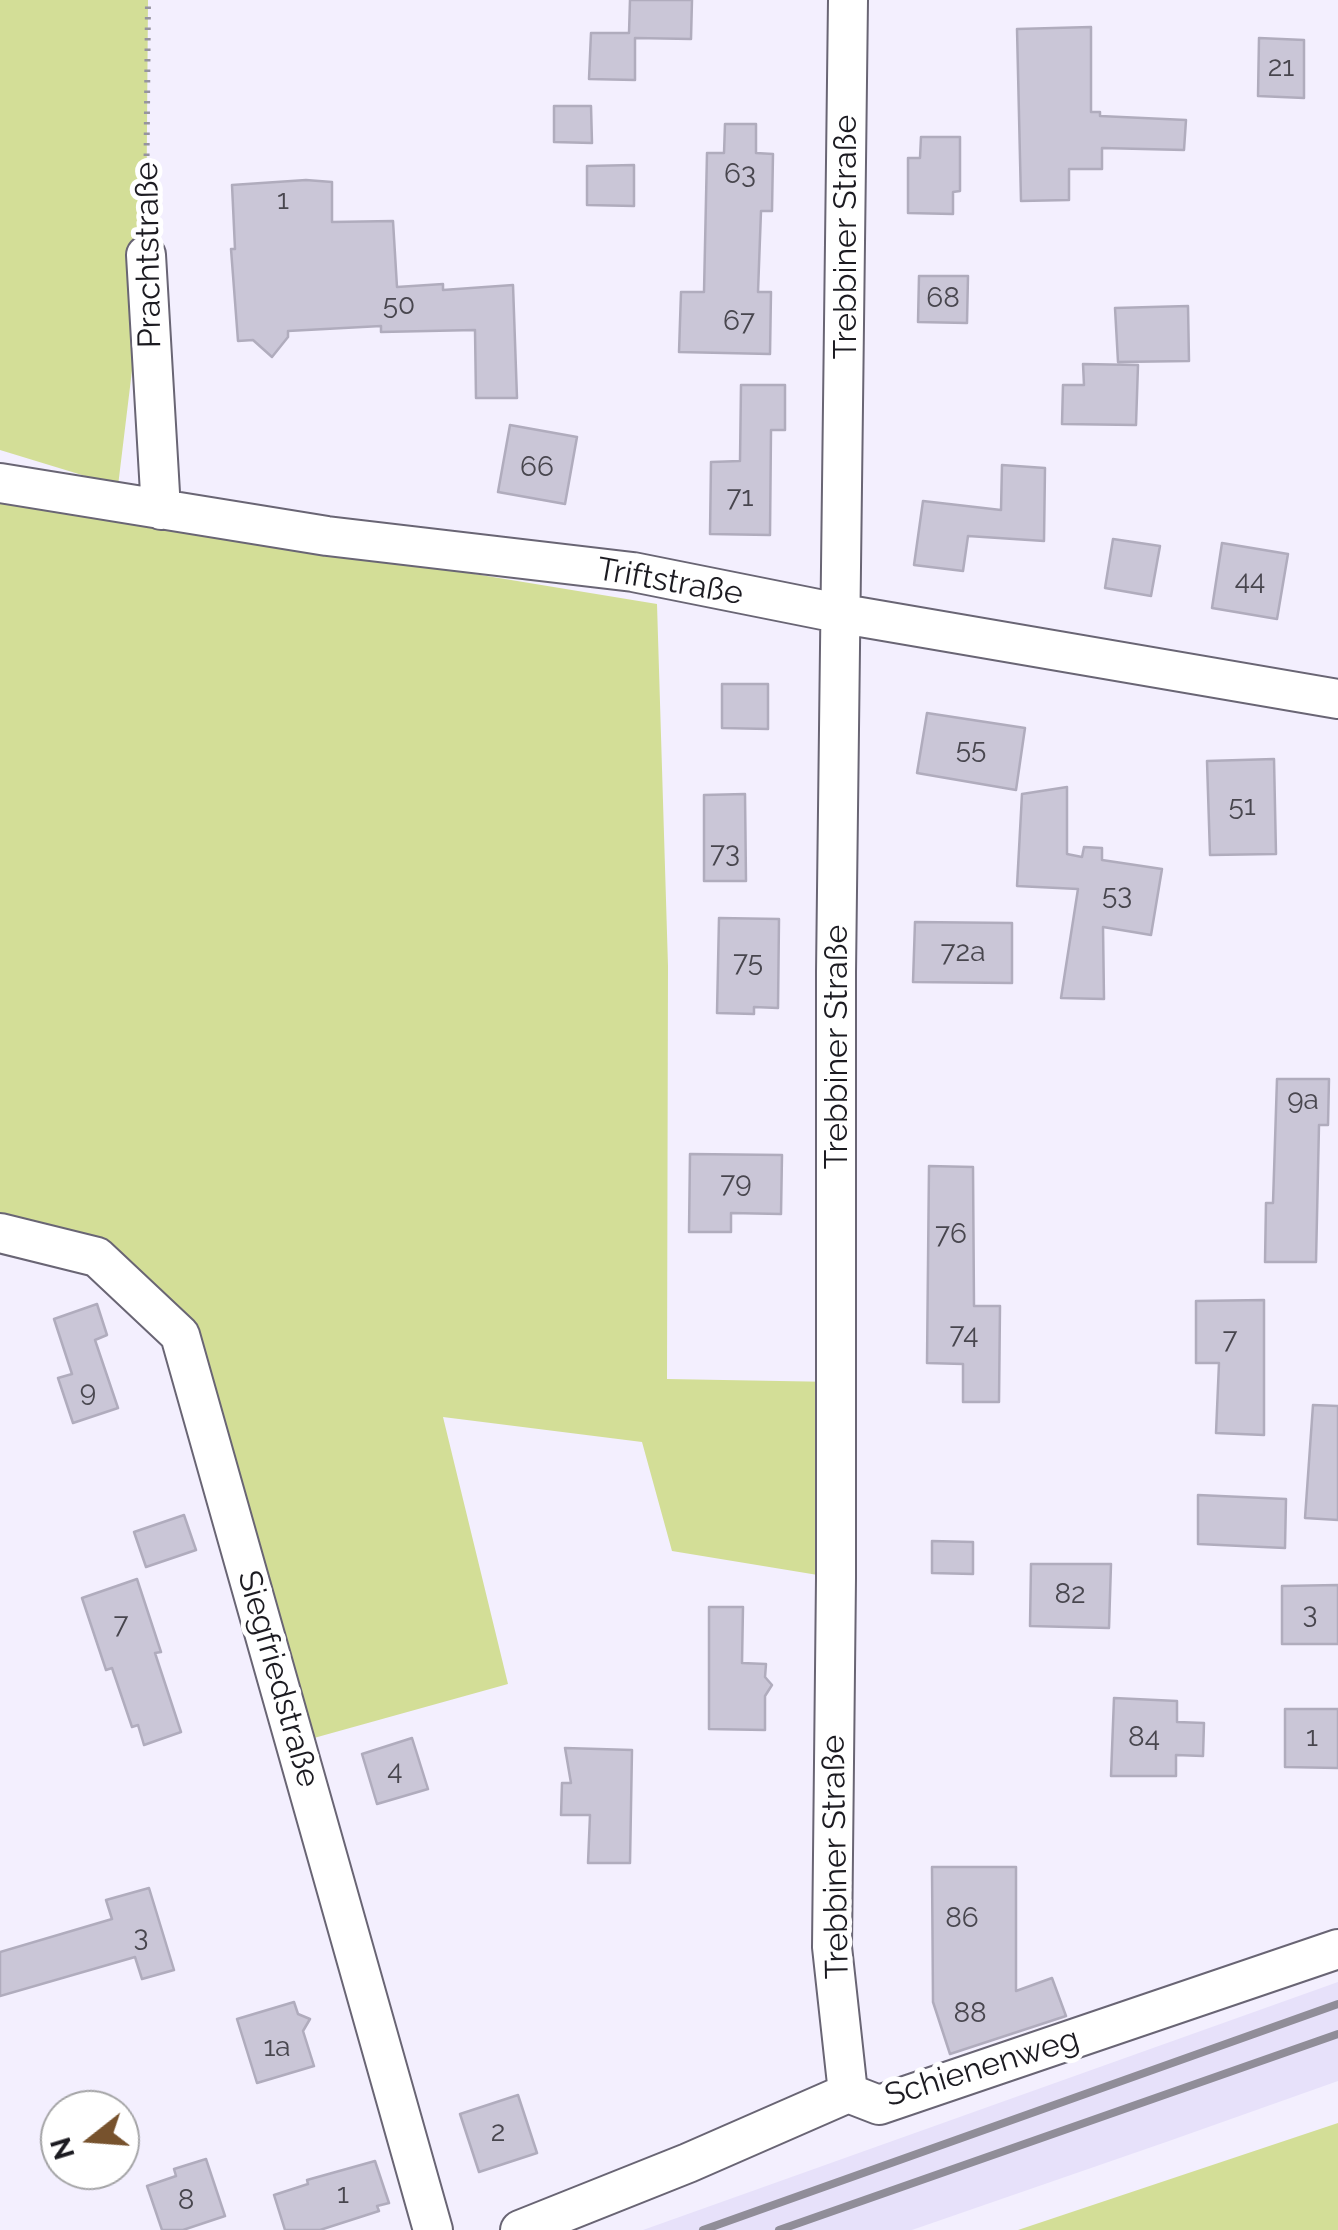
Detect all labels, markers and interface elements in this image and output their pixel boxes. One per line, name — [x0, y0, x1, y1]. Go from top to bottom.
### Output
house number: 21 — [1268, 51, 1294, 85]
street label: Trebbiner Straße — [827, 115, 865, 359]
house number: 63 — [724, 158, 756, 192]
street label: Prachtstraße — [128, 161, 170, 349]
house number: 1 — [277, 184, 289, 218]
house number: 68 — [926, 282, 960, 316]
house number: 50 — [383, 289, 415, 323]
house number: 67 — [723, 305, 755, 339]
house number: 66 — [520, 451, 554, 485]
house number: 71 — [727, 481, 753, 515]
street label: Triftstraße — [594, 550, 746, 614]
house number: 44 — [1235, 564, 1265, 598]
house number: 55 — [956, 733, 986, 767]
house number: 51 — [1228, 790, 1256, 824]
house number: 73 — [710, 837, 740, 871]
house number: 53 — [1102, 879, 1132, 913]
street label: Trebbiner Straße — [818, 925, 856, 1169]
house number: 72a — [941, 936, 985, 970]
house number: 75 — [733, 946, 763, 980]
house number: 9a — [1287, 1084, 1319, 1118]
house number: 79 — [720, 1167, 752, 1201]
house number: 76 — [935, 1218, 967, 1252]
house number: 74 — [950, 1318, 978, 1352]
house number: 7 — [1223, 1323, 1237, 1357]
house number: 9 — [80, 1376, 96, 1410]
street label: Siegfriedstraße — [229, 1566, 327, 1792]
house number: 82 — [1054, 1578, 1086, 1612]
house number: 3 — [1303, 1598, 1317, 1632]
house number: 7 — [114, 1608, 128, 1642]
house number: 84 — [1128, 1721, 1160, 1755]
house number: 1 — [1306, 1721, 1318, 1755]
street label: Trebbiner Straße — [815, 1735, 857, 1979]
house number: 4 — [387, 1754, 403, 1788]
house number: 86 — [945, 1902, 979, 1936]
house number: 3 — [134, 1921, 148, 1955]
house number: 88 — [953, 1997, 987, 2031]
street label: Schienenweg — [880, 2020, 1084, 2116]
house number: 1a — [263, 2031, 291, 2065]
north arrow — [40, 2090, 140, 2190]
house number: 2 — [491, 2116, 505, 2150]
text: N — [44, 2133, 82, 2163]
house number: 1 — [337, 2178, 349, 2212]
house number: 8 — [178, 2184, 194, 2218]

